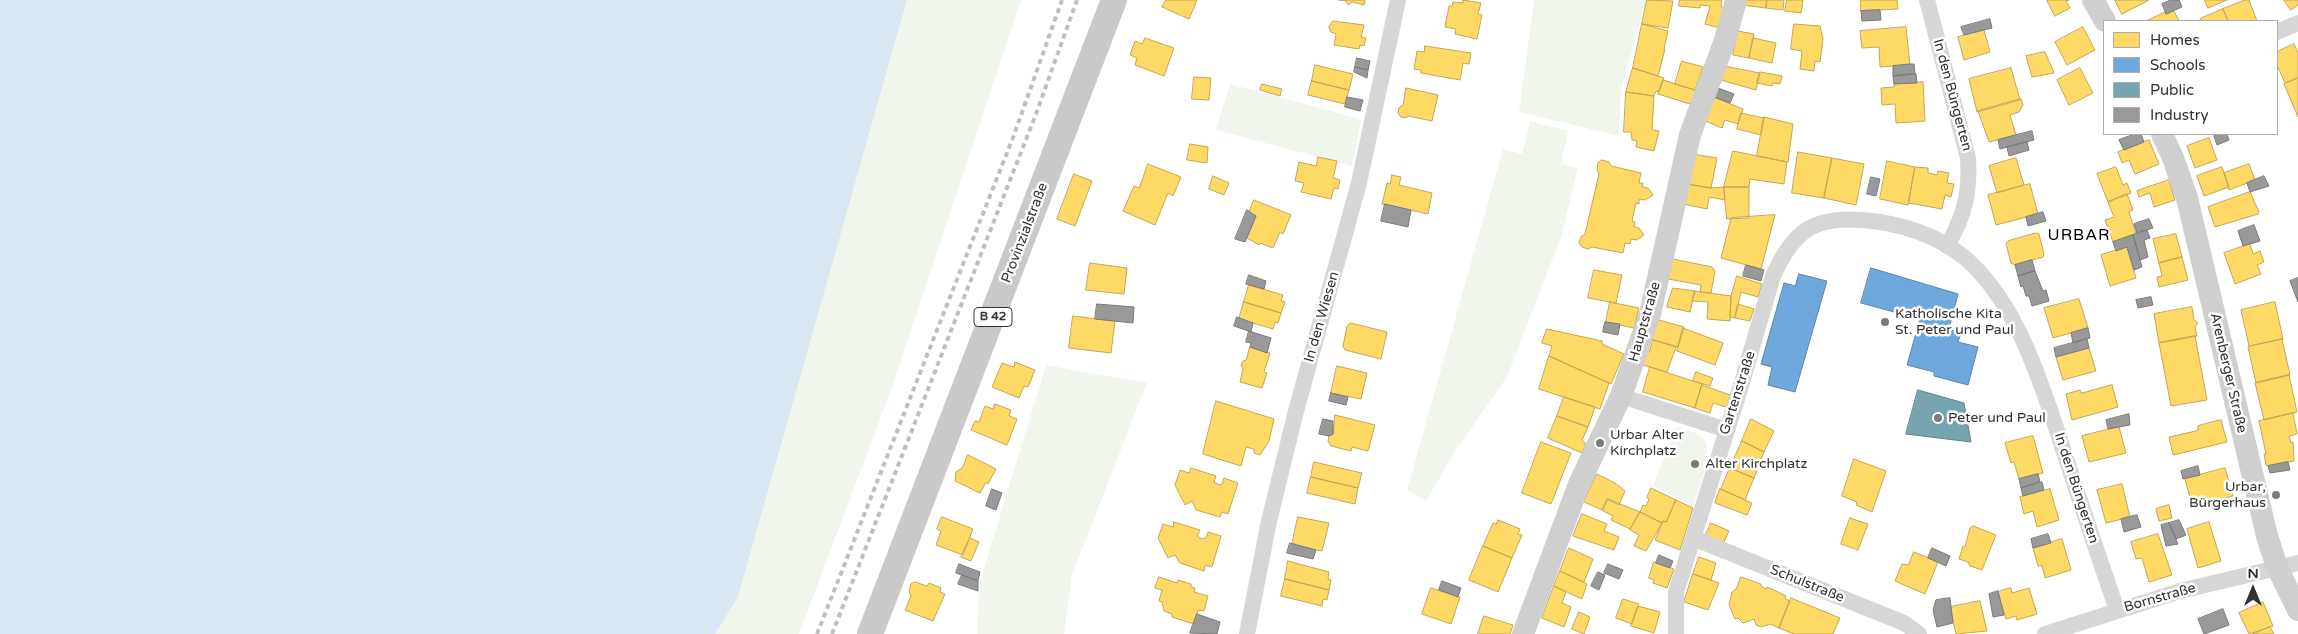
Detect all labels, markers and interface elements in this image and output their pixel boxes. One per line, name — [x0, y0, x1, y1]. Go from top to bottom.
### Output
legend — [2103, 20, 2278, 135]
text: Homes — [2150, 31, 2200, 49]
street label: In den Büngerten — [1929, 37, 1975, 153]
text: Schools — [2150, 56, 2206, 74]
text: Public — [2150, 81, 2194, 99]
text: Industry — [2150, 106, 2209, 124]
street label: Provinzialstraße — [998, 181, 1052, 285]
district label: URBAR — [2047, 226, 2111, 246]
street label: In den Wiesen — [1301, 270, 1343, 364]
street label: Hauptstraße — [1626, 280, 1664, 364]
place label: Katholische Kita St. Peter und Paul — [1895, 306, 2014, 338]
road number: B 42 — [974, 308, 1012, 326]
street label: Arenberger Straße — [2206, 311, 2250, 435]
marker: Katholische Kita St. Peter und Paul — [1879, 316, 1891, 328]
street label: Gartenstraße — [1717, 349, 1759, 437]
place label: Peter und Paul — [1948, 410, 2046, 426]
marker: Peter und Paul — [1932, 412, 1944, 424]
place label: Urbar Alter Kirchplatz — [1610, 427, 1684, 460]
street label: In den Büngerten — [2050, 431, 2102, 545]
marker: Urbar Alter Kirchplatz — [1594, 437, 1606, 449]
place label: Alter Kirchplatz — [1705, 456, 1807, 472]
marker: Alter Kirchplatz — [1689, 458, 1701, 470]
place label: Urbar, Bürgerhaus — [2189, 479, 2266, 512]
marker: Urbar, Bürgerhaus — [2270, 489, 2282, 501]
street label: Schulstraße — [1768, 562, 1846, 606]
north arrow — [2228, 564, 2278, 614]
text: N — [2247, 565, 2259, 582]
street label: Bornstraße — [2122, 580, 2198, 616]

